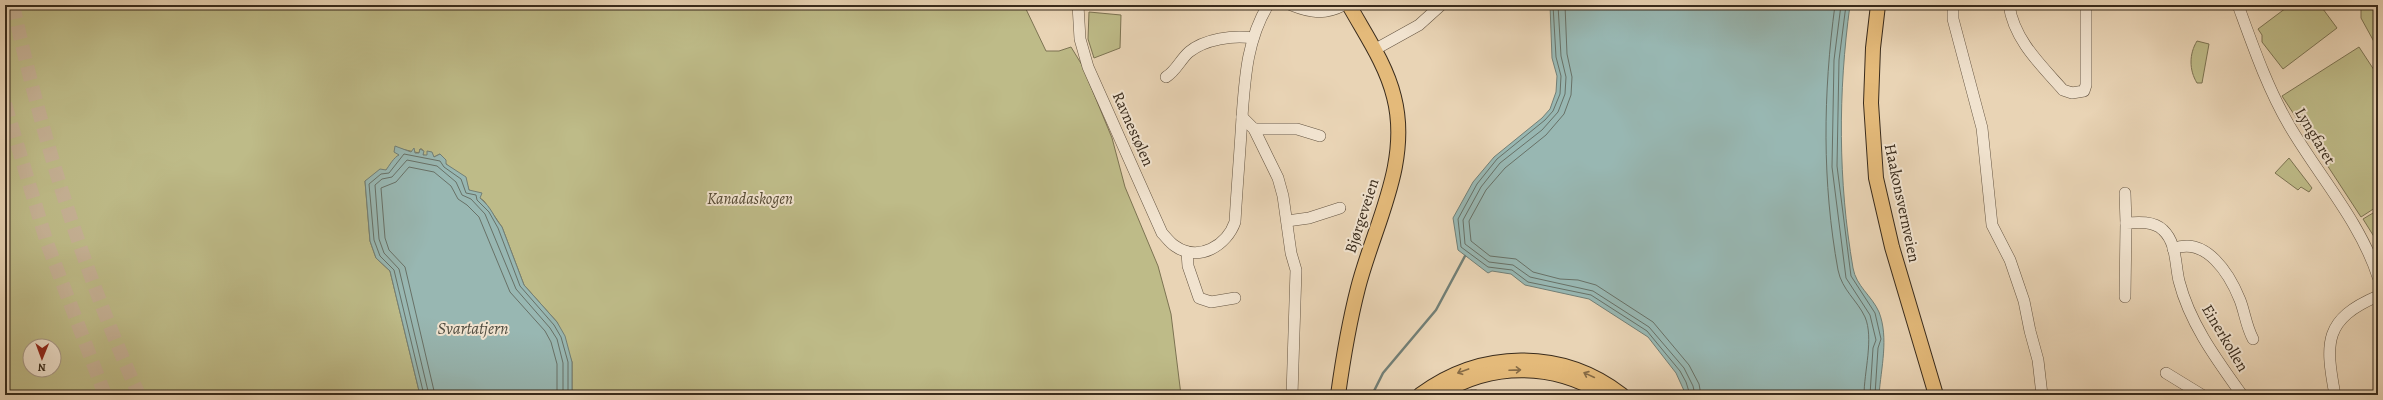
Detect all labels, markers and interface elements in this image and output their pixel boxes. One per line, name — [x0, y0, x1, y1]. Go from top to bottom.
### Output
street label: Ravnestølen — [1107, 88, 1159, 170]
street label: Lyngfaret — [2289, 103, 2341, 169]
street label: Haakonsvernveien — [1879, 142, 1925, 264]
street label: Bjørgeveien — [1340, 176, 1384, 256]
park label: Kanadaskogen — [707, 188, 793, 210]
street label: Einerkollen — [2196, 300, 2254, 376]
water label: Svartatjern — [438, 317, 508, 340]
north arrow — [22, 338, 62, 378]
text: N — [38, 360, 46, 375]
one-way arrow — [1508, 366, 1521, 374]
one-way arrow — [1456, 368, 1469, 375]
one-way arrow — [1583, 371, 1595, 378]

